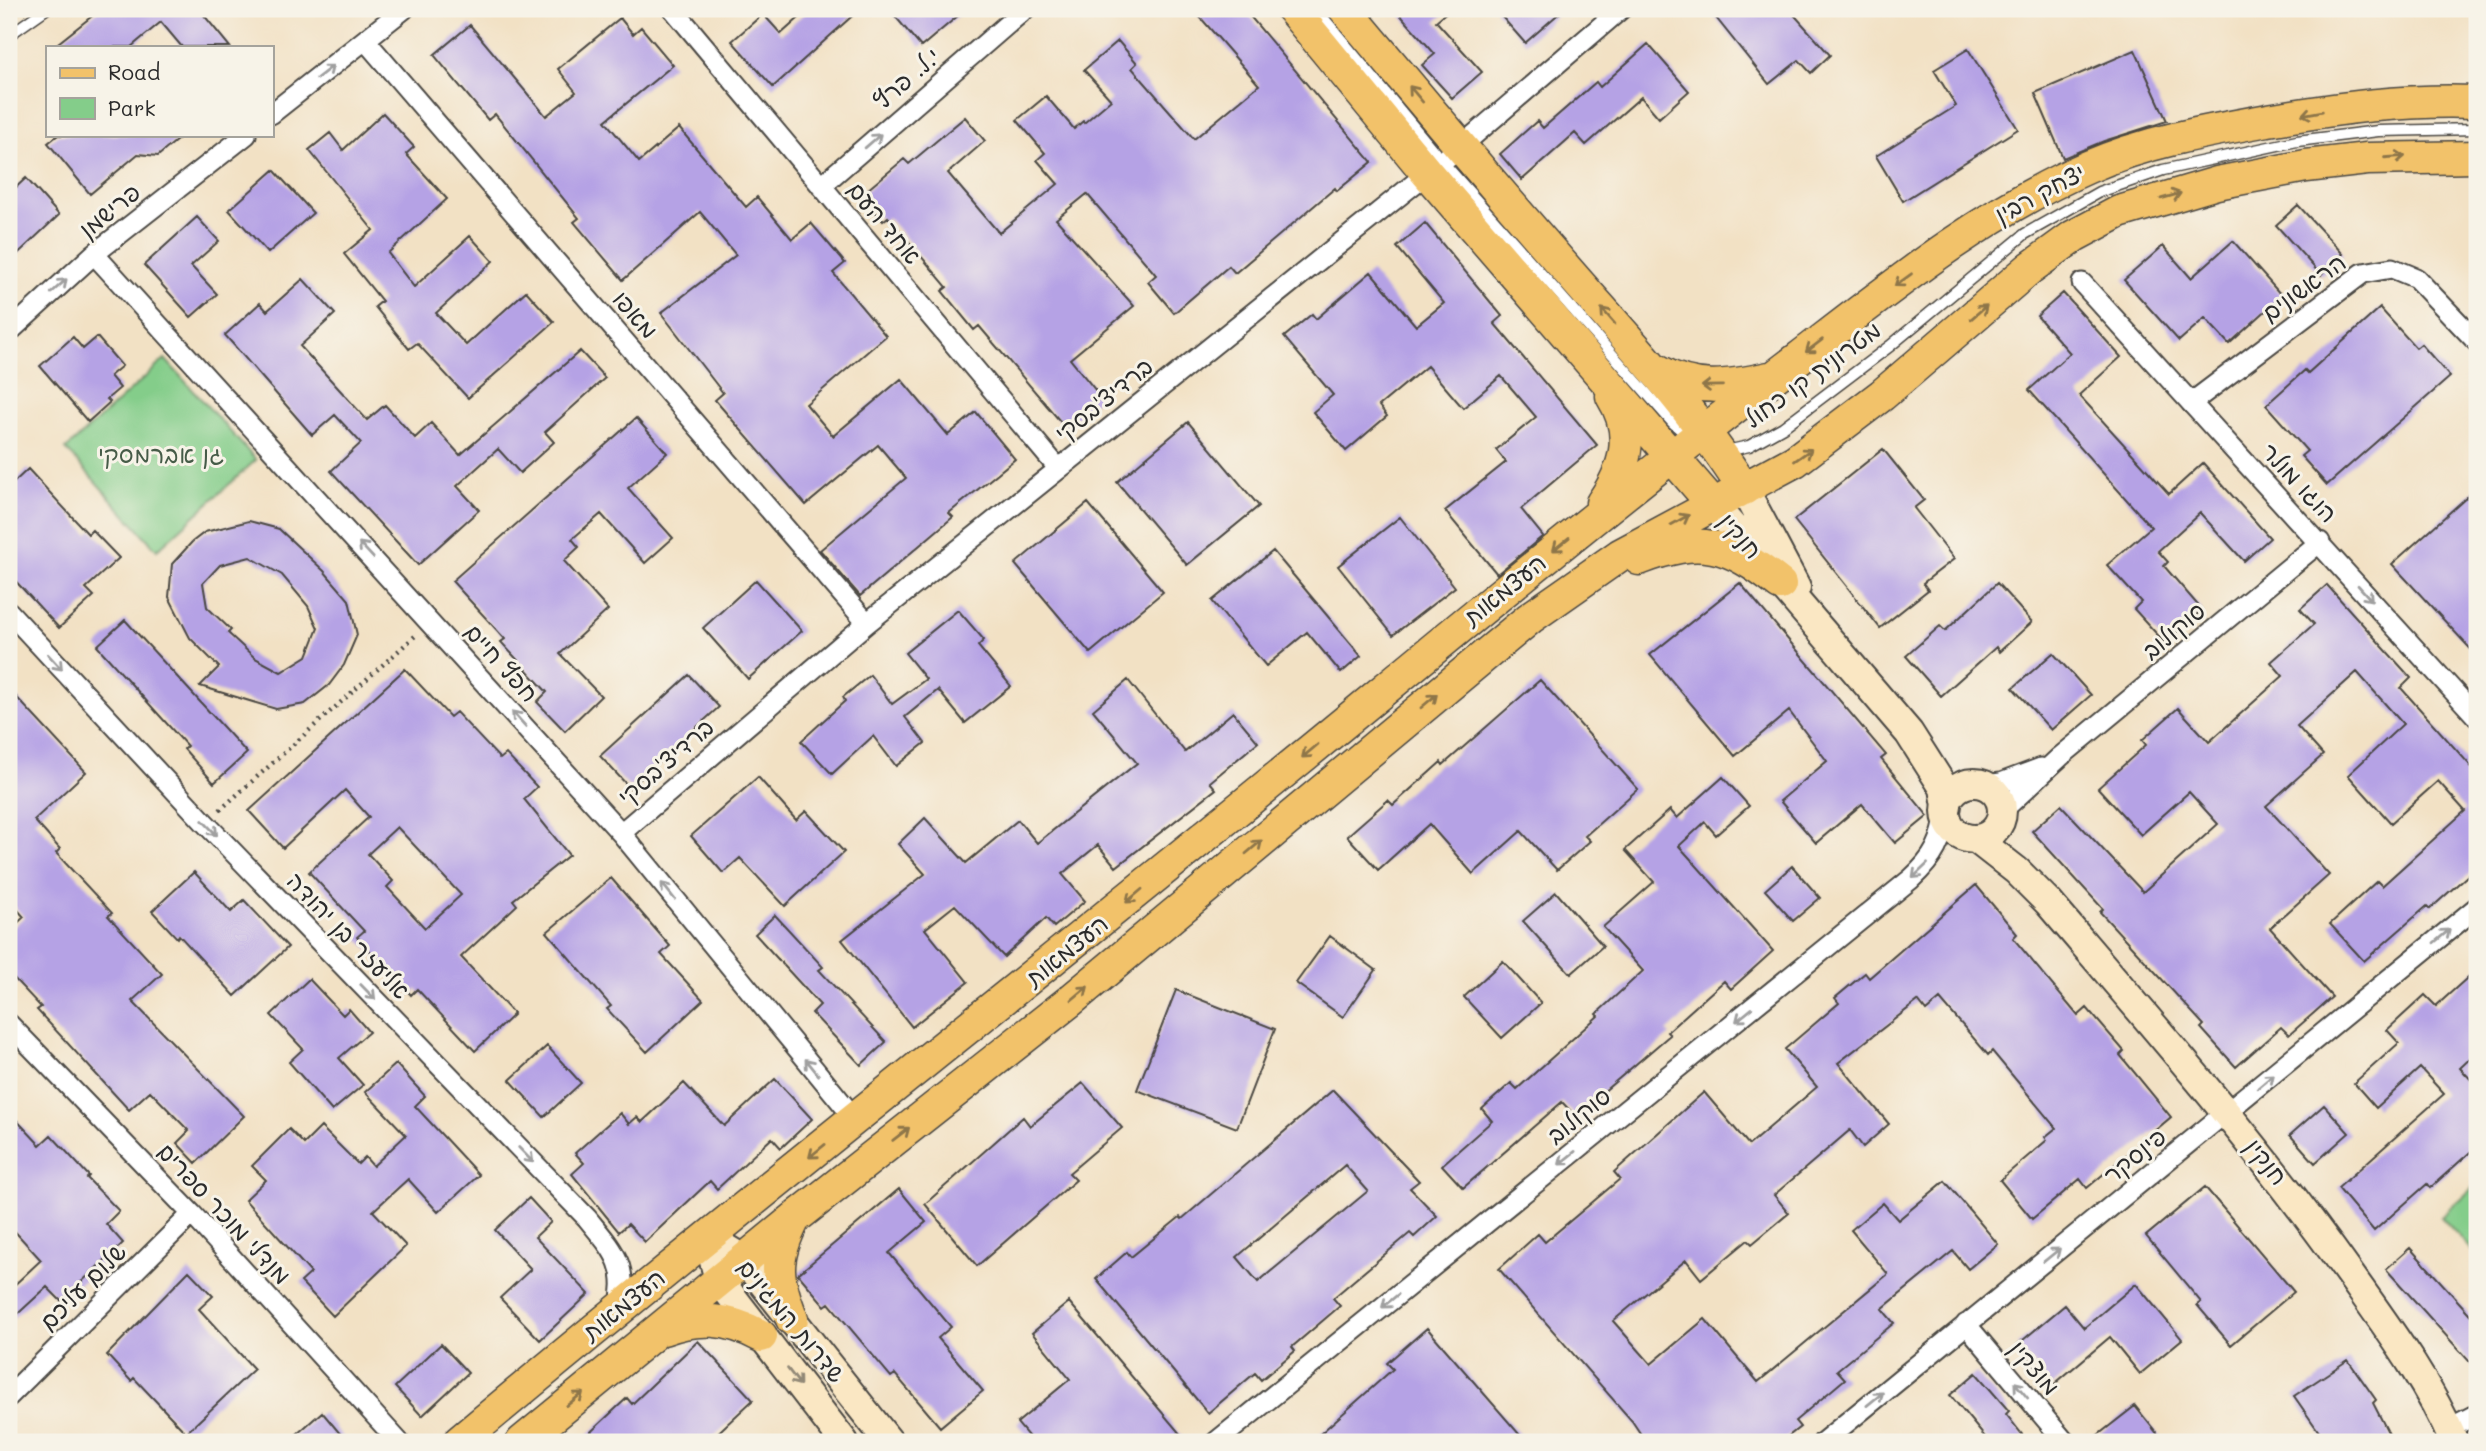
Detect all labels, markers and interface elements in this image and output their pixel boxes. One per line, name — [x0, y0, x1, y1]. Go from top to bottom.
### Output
street label: י.ל. פרץ — [866, 40, 946, 115]
legend — [46, 46, 273, 136]
text: Road — [108, 58, 160, 85]
one-way arrow — [315, 64, 333, 80]
one-way arrow — [1408, 86, 1424, 104]
text: Park — [108, 94, 156, 121]
one-way arrow — [2301, 107, 2324, 120]
one-way arrow — [863, 133, 881, 149]
one-way arrow — [2383, 150, 2406, 163]
street label: יצחק רבין — [1989, 156, 2090, 229]
street label: אחד העם — [842, 174, 929, 270]
street label: פרישמן — [72, 176, 147, 245]
one-way arrow — [2160, 188, 2182, 201]
street label: הראשונים — [2255, 246, 2351, 328]
one-way arrow — [1894, 273, 1913, 287]
one-way arrow — [50, 278, 68, 294]
street label: מאפו — [607, 283, 666, 345]
one-way arrow — [1970, 304, 1988, 320]
one-way arrow — [1600, 308, 1616, 326]
street label: מטרונית קו כחול — [1738, 314, 1887, 434]
one-way arrow — [1805, 339, 1823, 354]
street label: ברדיצ'בסקי — [1048, 350, 1158, 448]
one-way arrow — [1700, 379, 1723, 393]
street label: הוגו מולר — [2255, 436, 2345, 528]
park label: גן אברמסקי — [98, 438, 224, 469]
one-way arrow — [1793, 448, 1812, 462]
street label: חנקין — [1713, 505, 1770, 565]
one-way arrow — [1670, 513, 1690, 527]
one-way arrow — [1553, 537, 1571, 552]
one-way arrow — [358, 541, 374, 559]
street label: העצמאות — [1455, 546, 1552, 633]
one-way arrow — [2357, 584, 2374, 601]
street label: סוקולוב — [2135, 594, 2212, 666]
street label: חפץ חיים — [458, 616, 546, 708]
one-way arrow — [47, 653, 63, 671]
one-way arrow — [1419, 693, 1437, 709]
one-way arrow — [510, 711, 527, 728]
street label: ברדיצ'בסקי — [611, 711, 719, 811]
one-way arrow — [1301, 744, 1319, 759]
one-way arrow — [201, 820, 218, 837]
one-way arrow — [1245, 839, 1263, 855]
one-way arrow — [1912, 862, 1929, 879]
street label: אליעזר בן יהודה — [281, 865, 417, 1005]
one-way arrow — [660, 882, 676, 900]
one-way arrow — [1125, 888, 1143, 904]
street label: העצמאות — [1017, 907, 1114, 994]
one-way arrow — [2432, 928, 2450, 944]
one-way arrow — [360, 983, 377, 1000]
one-way arrow — [1071, 985, 1089, 1001]
one-way arrow — [1735, 1007, 1753, 1022]
one-way arrow — [804, 1058, 820, 1076]
one-way arrow — [2257, 1073, 2275, 1089]
street label: סוקולוב — [1540, 1080, 1617, 1151]
street label: פינסקר — [2096, 1120, 2172, 1190]
one-way arrow — [892, 1127, 910, 1142]
street label: חנקין — [2239, 1131, 2295, 1191]
street label: מנדלי מוכר ספרים — [152, 1136, 299, 1290]
one-way arrow — [808, 1143, 826, 1158]
one-way arrow — [518, 1147, 535, 1164]
one-way arrow — [1559, 1150, 1577, 1165]
street label: שלום עליכם — [32, 1236, 132, 1336]
one-way arrow — [2042, 1247, 2060, 1263]
street label: שדרות המגינים — [731, 1252, 853, 1388]
street label: העצמאות — [574, 1261, 671, 1348]
one-way arrow — [1382, 1293, 1400, 1309]
street label: מוצקין — [2003, 1333, 2067, 1401]
one-way arrow — [786, 1368, 801, 1386]
one-way arrow — [2013, 1381, 2029, 1399]
one-way arrow — [566, 1391, 584, 1407]
one-way arrow — [1866, 1391, 1884, 1407]

